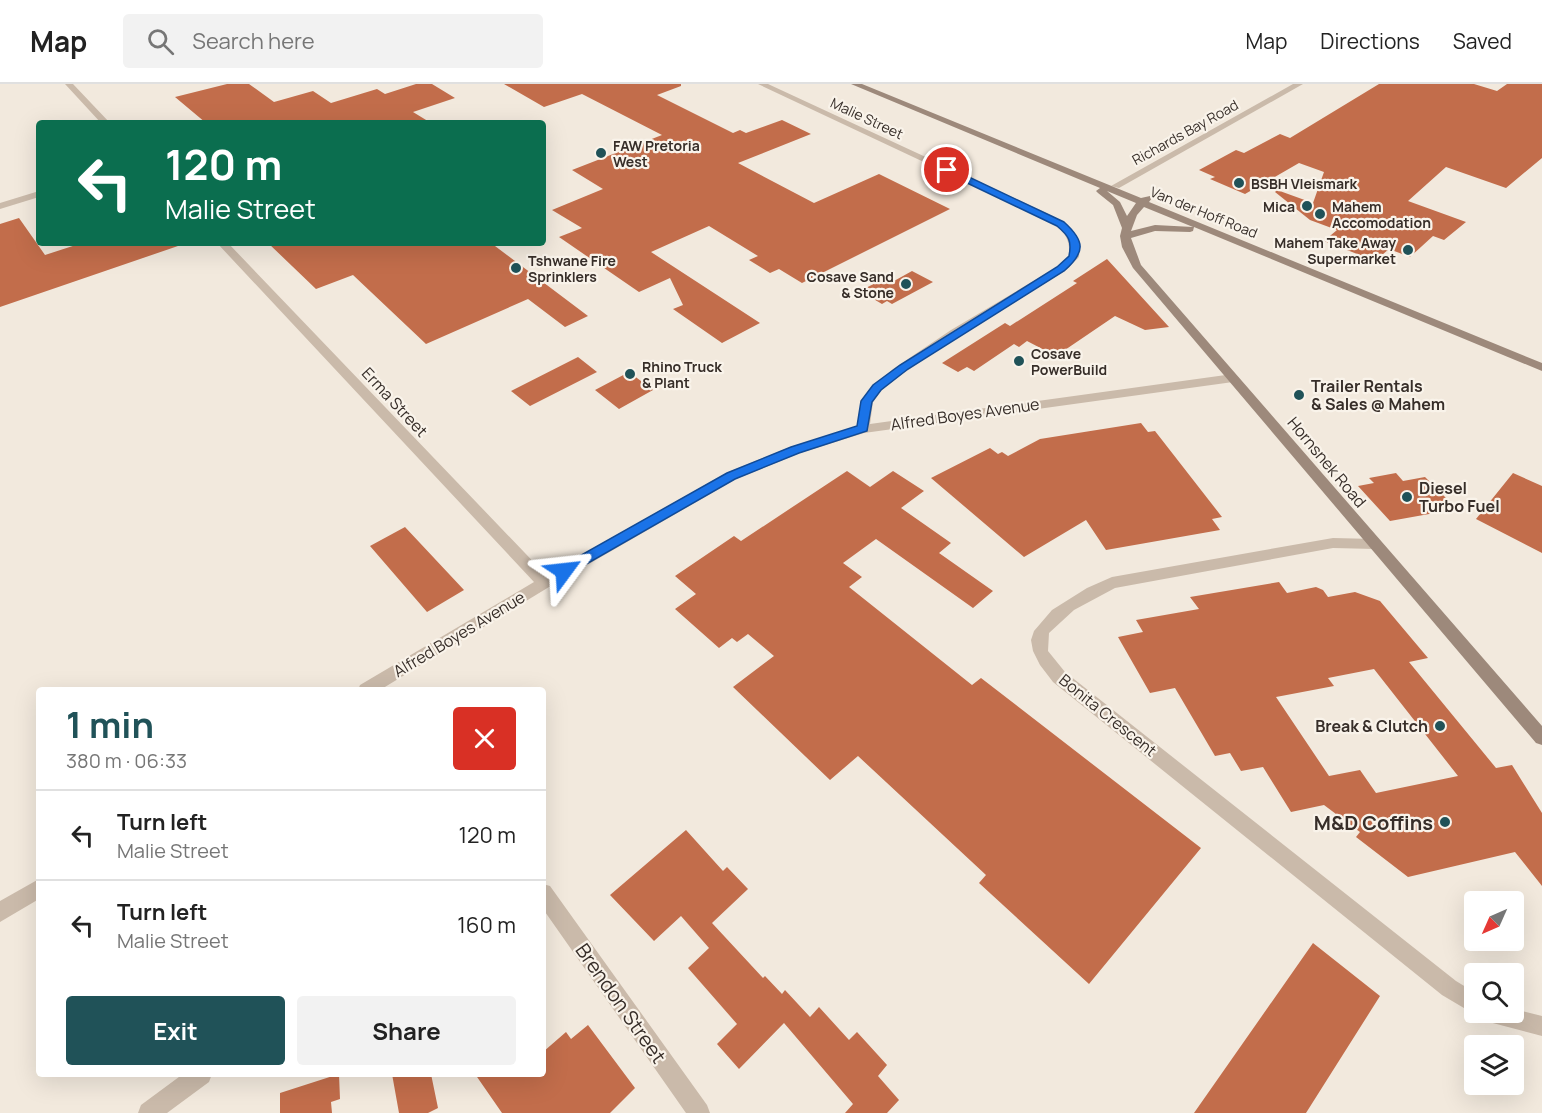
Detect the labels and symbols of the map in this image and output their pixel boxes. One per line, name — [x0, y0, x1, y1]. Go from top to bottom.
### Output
street label: Malie Street — [828, 93, 907, 143]
street label: Richards Bay Road — [1129, 95, 1241, 169]
place label: FAW Pretoria West — [613, 136, 700, 171]
pin — [921, 144, 972, 195]
marker: FAW Pretoria West — [594, 146, 608, 160]
place label: BSBH Vleismark — [1251, 174, 1358, 193]
marker: BSBH Vleismark — [1232, 176, 1246, 190]
street label: Van der Hoff Road — [1148, 182, 1260, 242]
place label: Mica — [1263, 197, 1295, 216]
place label: Mahem Accomodation — [1332, 197, 1431, 232]
marker: Mica — [1300, 199, 1314, 213]
marker: Mahem Accomodation — [1313, 207, 1327, 221]
place label: Mahem Take Away Supermarket — [1274, 233, 1396, 268]
marker: Mahem Take Away Supermarket — [1401, 243, 1415, 257]
place label: Tshwane Fire Sprinklers — [528, 251, 616, 286]
marker: Tshwane Fire Sprinklers — [509, 261, 523, 275]
place label: Cosave Sand & Stone — [807, 267, 894, 302]
marker: Cosave Sand & Stone — [899, 277, 913, 291]
place label: Cosave PowerBuild — [1031, 344, 1107, 379]
marker: Cosave PowerBuild — [1012, 354, 1026, 368]
place label: Rhino Truck & Plant — [642, 357, 722, 392]
street label: Erma Street — [357, 362, 433, 442]
marker: Rhino Truck & Plant — [623, 367, 637, 381]
place label: Trailer Rentals & Sales @ Mahem — [1311, 375, 1445, 415]
marker: Trailer Rentals & Sales @ Mahem — [1292, 388, 1306, 402]
street label: Alfred Boyes Avenue — [889, 393, 1041, 435]
street label: Hornsnek Road — [1283, 412, 1371, 512]
place label: Diesel Turbo Fuel — [1419, 477, 1500, 517]
marker: Diesel Turbo Fuel — [1400, 490, 1414, 504]
position arrow — [532, 539, 596, 603]
street label: Alfred Boyes Avenue — [389, 586, 529, 682]
street label: Bonita Crescent — [1055, 669, 1161, 761]
place label: Break & Clutch — [1315, 715, 1428, 737]
marker: Break & Clutch — [1433, 719, 1447, 733]
place label: M&D Coffins — [1314, 809, 1433, 836]
marker: M&D Coffins — [1438, 815, 1452, 829]
north arrow — [1464, 891, 1524, 951]
street label: Brendon Street — [570, 938, 672, 1068]

